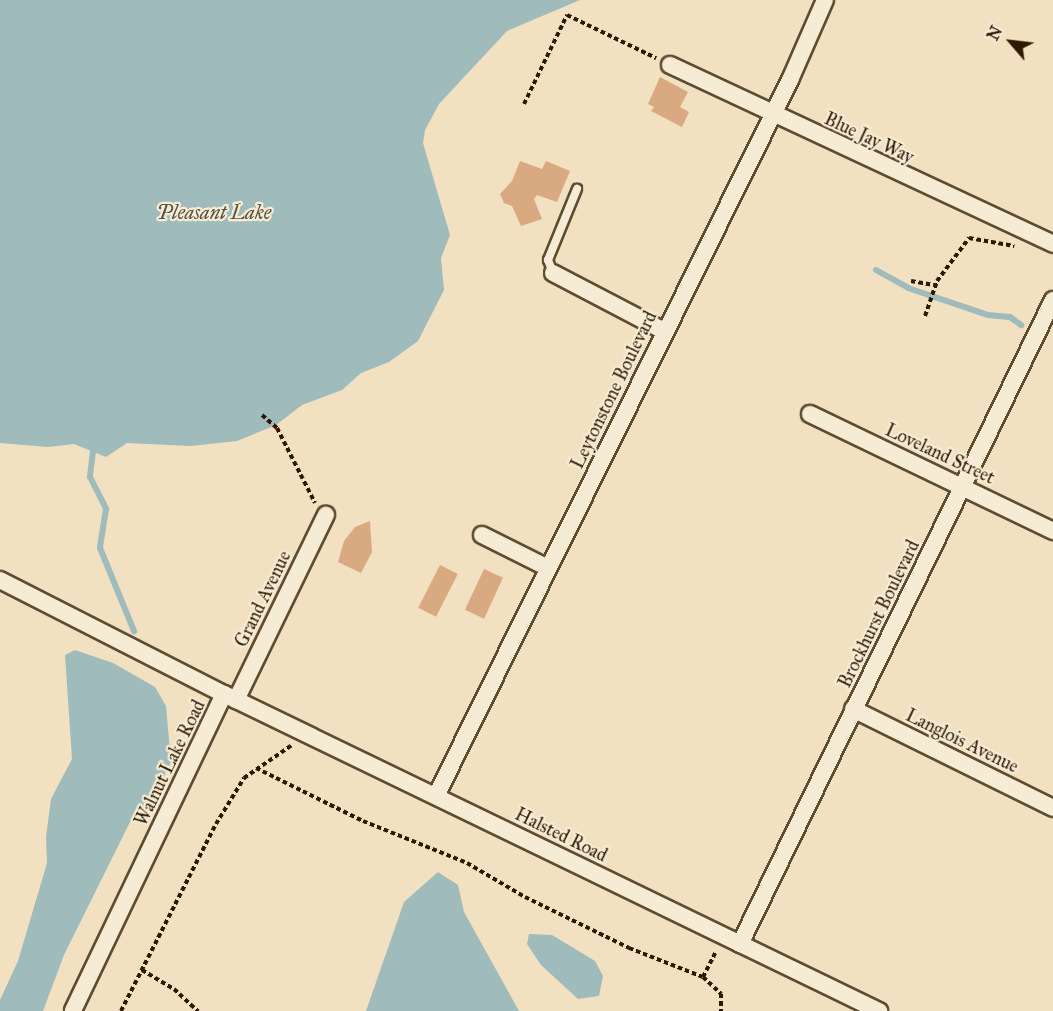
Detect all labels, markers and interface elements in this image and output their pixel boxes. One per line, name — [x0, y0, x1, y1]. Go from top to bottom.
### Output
north arrow — [981, 12, 1041, 72]
text: N — [983, 23, 1006, 44]
street label: Blue Jay Way — [821, 108, 917, 168]
water label: Pleasant Lake — [157, 200, 271, 224]
street label: Leytonstone Boulevard — [566, 308, 662, 472]
street label: Loveland Street — [882, 419, 998, 489]
street label: Brockhurst Boulevard — [834, 537, 924, 691]
street label: Grand Avenue — [230, 547, 296, 651]
street label: Walnut Lake Road — [130, 697, 210, 829]
street label: Langlois Avenue — [902, 704, 1022, 778]
street label: Halsted Road — [511, 803, 611, 867]

